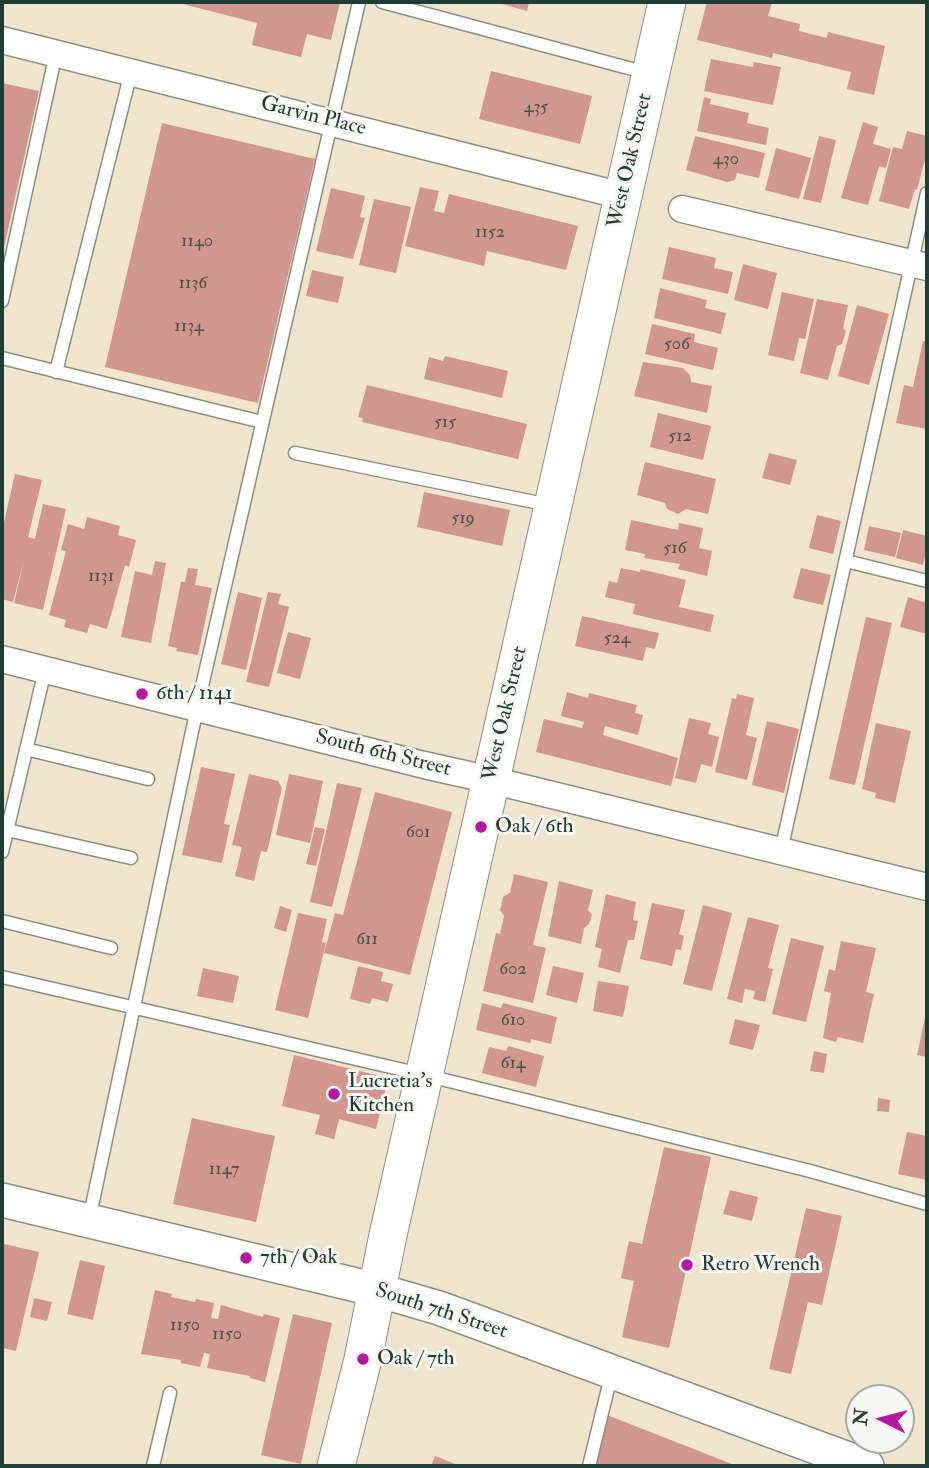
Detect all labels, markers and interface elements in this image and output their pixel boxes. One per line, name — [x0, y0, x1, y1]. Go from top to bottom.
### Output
street label: West Oak Street — [603, 91, 659, 231]
street label: Garvin Place — [258, 92, 368, 142]
house number: 435 — [524, 97, 548, 119]
house number: 430 — [713, 149, 739, 171]
house number: 1152 — [475, 222, 505, 244]
house number: 1140 — [181, 231, 213, 253]
house number: 1136 — [179, 273, 207, 295]
house number: 1134 — [174, 316, 204, 338]
house number: 506 — [664, 334, 690, 356]
house number: 515 — [434, 412, 456, 434]
house number: 512 — [668, 426, 692, 448]
house number: 519 — [451, 508, 475, 530]
house number: 516 — [663, 538, 687, 560]
house number: 1131 — [88, 566, 114, 588]
house number: 524 — [604, 628, 630, 650]
street label: West Oak Street — [478, 644, 534, 784]
place label: 6th / 1141 — [156, 681, 233, 707]
marker: 6th / 1141 — [134, 686, 150, 702]
street label: South 6th Street — [313, 725, 453, 783]
place label: Oak / 6th — [495, 814, 573, 840]
marker: Oak / 6th — [473, 819, 489, 835]
house number: 601 — [406, 822, 430, 844]
house number: 611 — [356, 929, 378, 951]
house number: 602 — [499, 959, 527, 981]
house number: 610 — [501, 1010, 525, 1032]
house number: 614 — [500, 1053, 526, 1075]
place label: Lucretia's Kitchen — [348, 1069, 432, 1119]
marker: Lucretia's Kitchen — [326, 1086, 342, 1102]
house number: 1147 — [209, 1159, 239, 1181]
place label: 7th / Oak — [260, 1245, 338, 1271]
marker: 7th / Oak — [238, 1250, 254, 1266]
place label: Retro Wrench — [701, 1252, 820, 1278]
marker: Retro Wrench — [679, 1257, 695, 1273]
street label: South 7th Street — [372, 1279, 510, 1345]
house number: 1150 — [170, 1315, 200, 1337]
house number: 1150 — [212, 1324, 242, 1346]
place label: Oak / 7th — [377, 1346, 455, 1372]
marker: Oak / 7th — [355, 1351, 371, 1367]
north arrow — [845, 1384, 915, 1454]
text: N — [848, 1407, 874, 1427]

